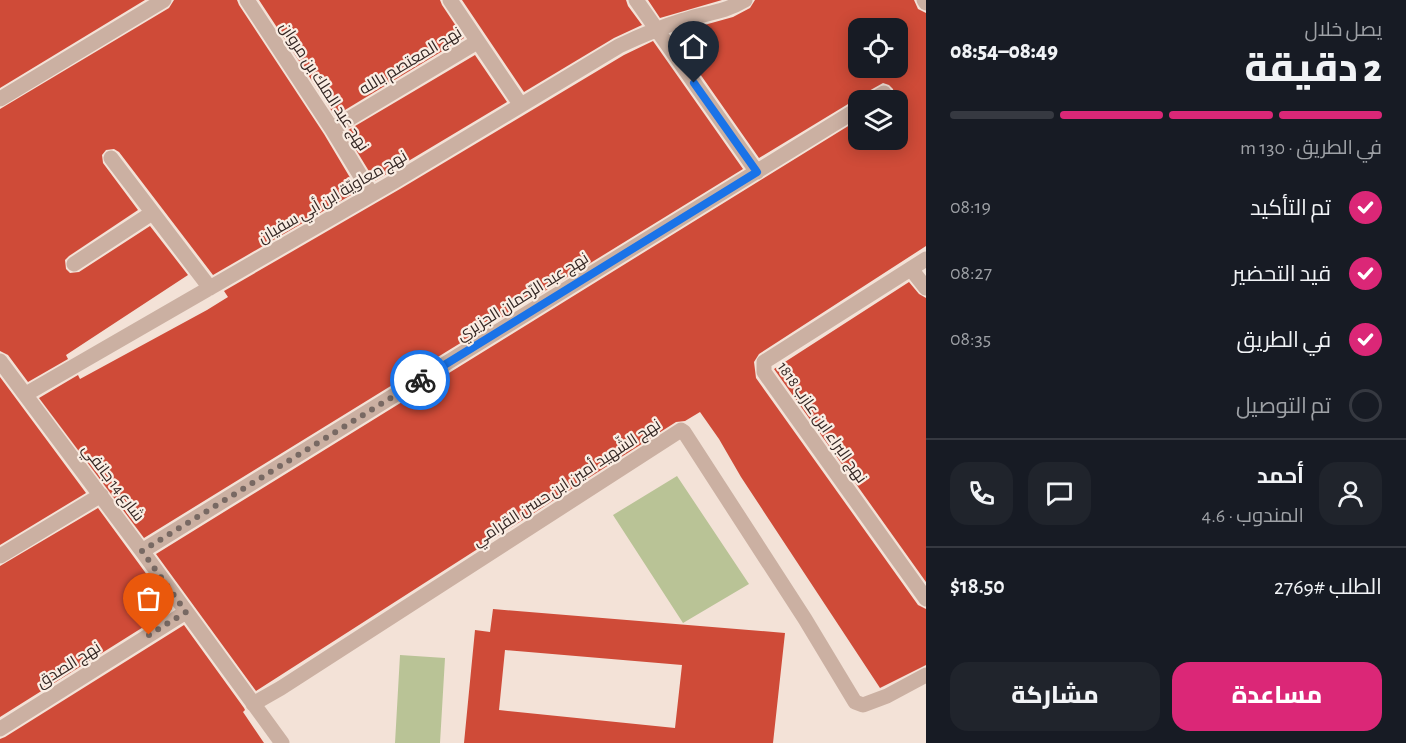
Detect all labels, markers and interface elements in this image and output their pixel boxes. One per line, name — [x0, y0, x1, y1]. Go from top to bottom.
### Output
map controls — [848, 18, 908, 150]
button: locate — [848, 18, 908, 78]
street label: نهج عبد الملك بن مروان — [274, 19, 372, 155]
text: يصل خلال — [1304, 20, 1382, 40]
pin — [668, 21, 719, 83]
street label: نهج المعتصم بالله — [357, 24, 466, 100]
icon: home — [677, 30, 710, 63]
text: 08:49–08:54 — [950, 40, 1058, 62]
text: 2 دقيقة — [1244, 50, 1382, 89]
button: layers — [848, 90, 908, 150]
text: في الطريق · 130 m — [1240, 138, 1382, 158]
street label: نهج معاويّة ابن أبي سفيان — [254, 146, 412, 250]
icon: check — [1349, 191, 1382, 224]
text: 08:19 — [950, 197, 991, 217]
text: تم التأكيد — [1250, 197, 1331, 219]
street label: نهج عبد الرّحمان الجزيري — [454, 250, 594, 348]
icon: check — [1349, 257, 1382, 290]
text: 08:27 — [950, 263, 992, 283]
text: قيد التحضير — [1232, 263, 1331, 285]
icon: check — [1349, 323, 1382, 356]
text: 08:35 — [950, 329, 991, 349]
text: في الطريق — [1237, 329, 1331, 351]
courier — [390, 350, 450, 410]
street label: نهج البراء ابن عازب 1818 — [772, 359, 870, 488]
icon: bike — [404, 364, 437, 397]
text: تم التوصيل — [1236, 395, 1331, 417]
street label: نهج الشّهيد أمين ابن حسن القرامي — [467, 412, 666, 554]
street label: شارع 14 جانفي — [75, 441, 148, 527]
button: phone — [950, 462, 1013, 525]
button: chat — [1028, 462, 1091, 525]
button: person — [1319, 462, 1382, 525]
text: أحمد — [1257, 465, 1304, 487]
text: المندوب · 4.6 — [1202, 506, 1304, 526]
pin — [123, 573, 174, 635]
text: $18.50 — [950, 575, 1005, 597]
text: الطلب #2769 — [1274, 576, 1382, 598]
icon: bag — [132, 582, 165, 615]
street label: نهج الصدق — [34, 639, 105, 693]
button: مشاركة — [950, 662, 1160, 731]
button: مساعدة — [1172, 662, 1382, 731]

